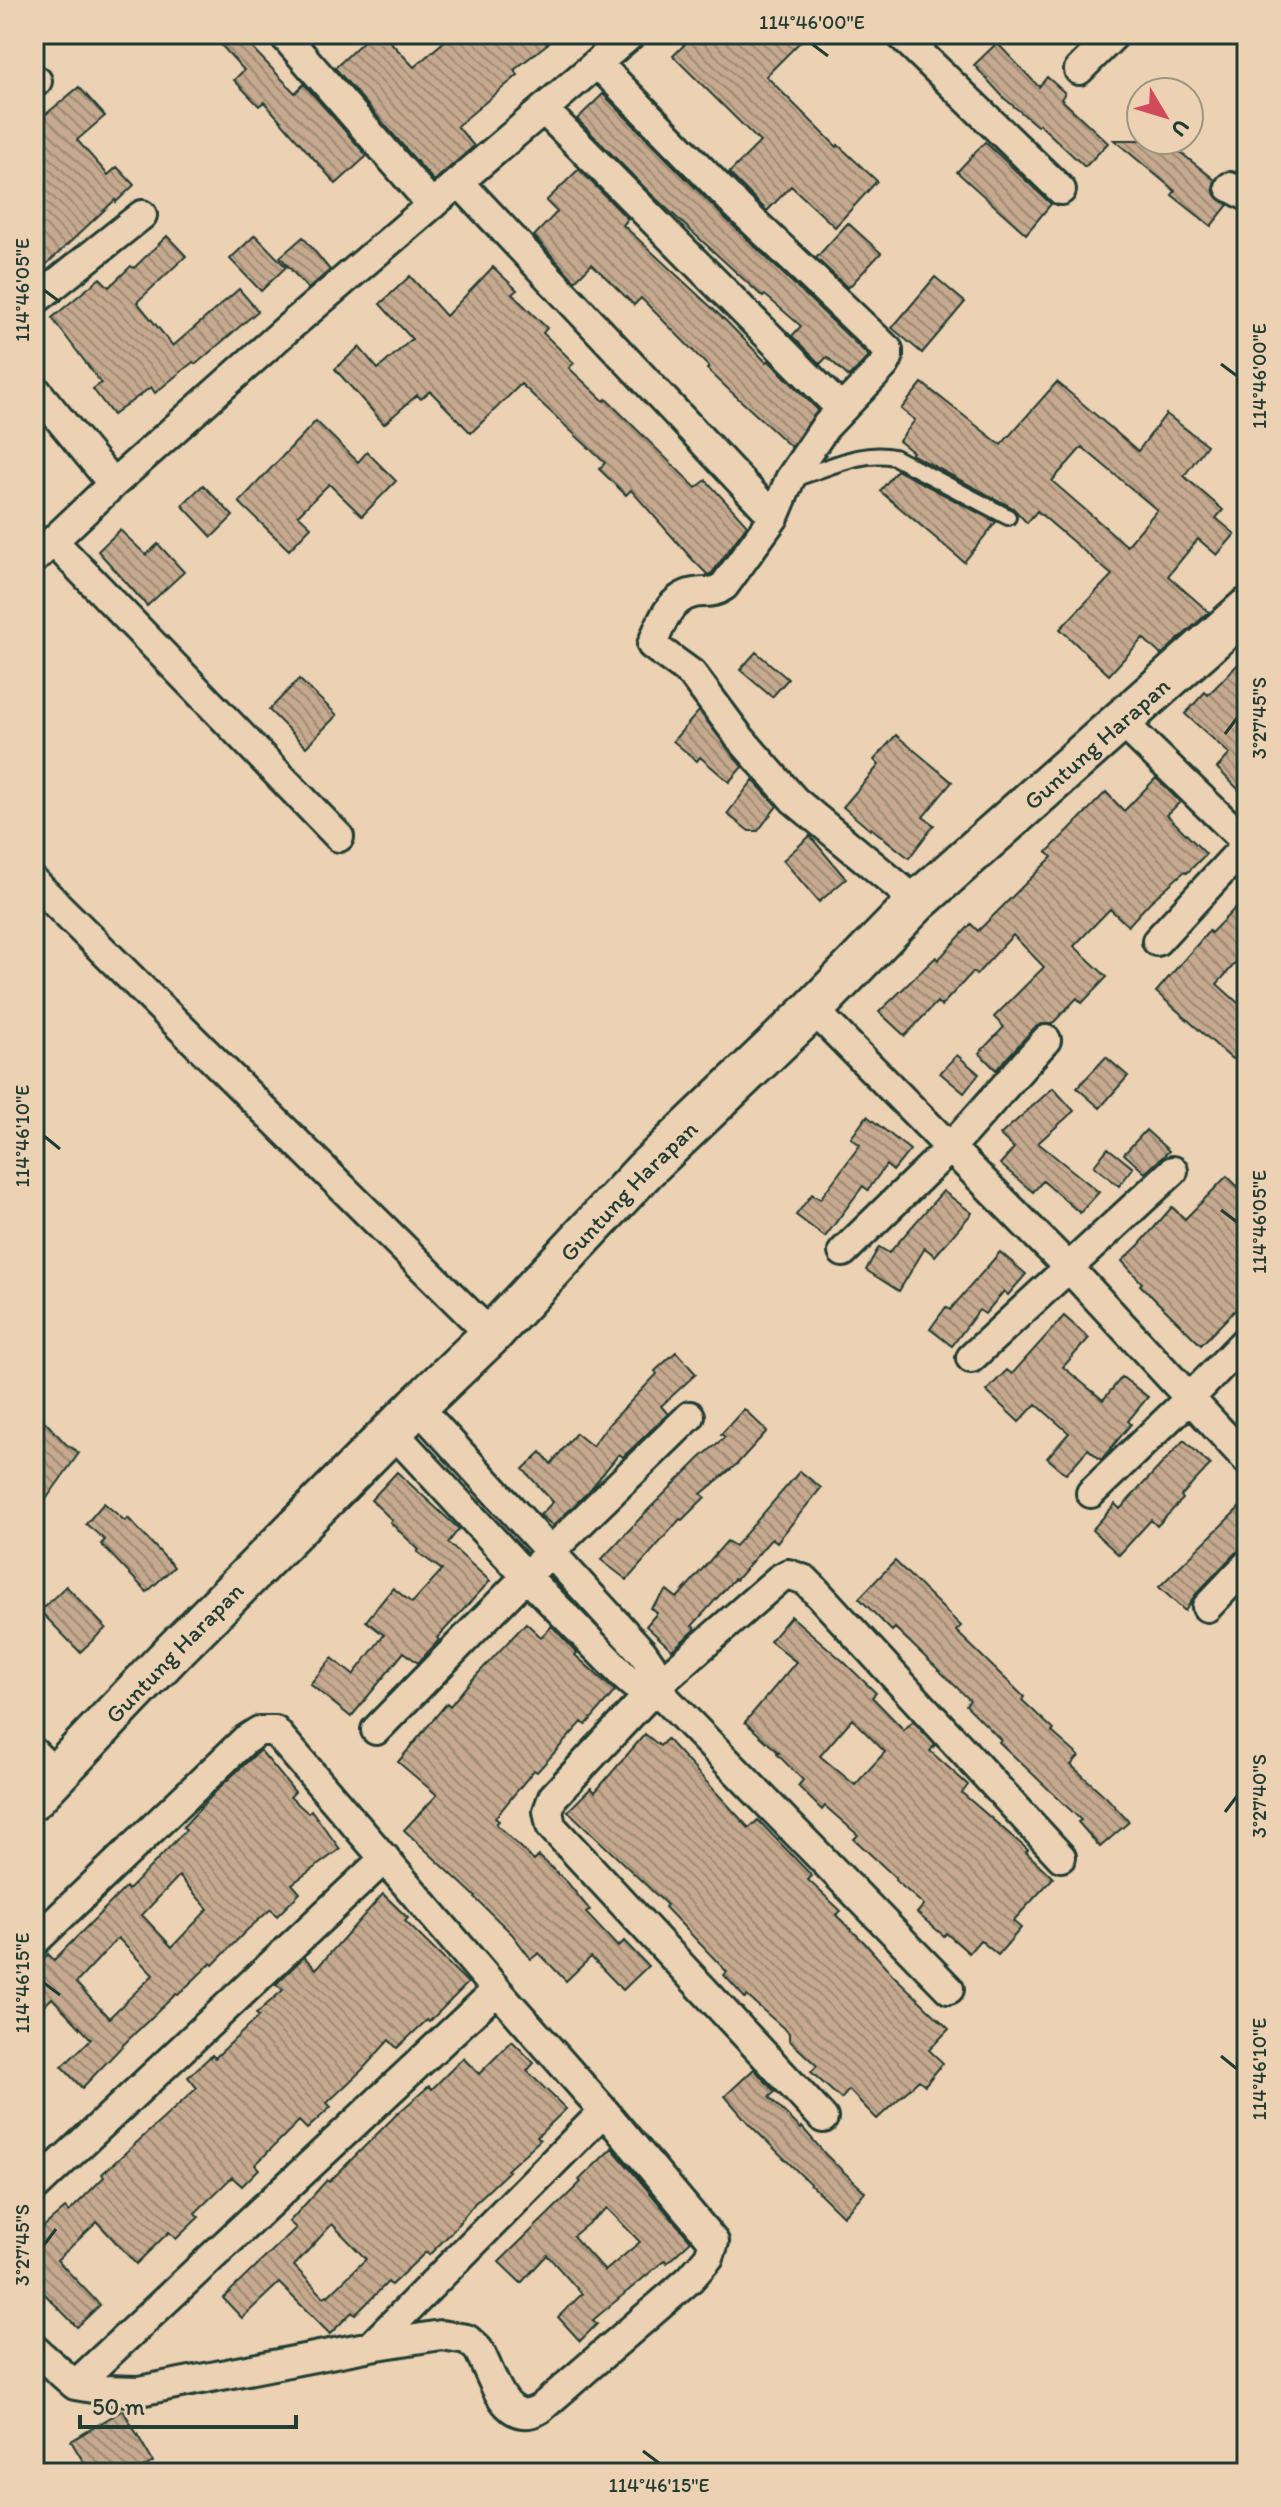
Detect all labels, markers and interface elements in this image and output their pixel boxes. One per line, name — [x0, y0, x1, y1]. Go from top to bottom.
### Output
text: 114°46'00"E — [759, 10, 865, 34]
north arrow — [1125, 76, 1205, 156]
text: U — [1165, 114, 1195, 142]
text: 114°46'05"E — [10, 238, 34, 342]
text: 114°46'00"E — [1247, 323, 1271, 429]
street label: Guntung Harapan — [1017, 670, 1176, 815]
text: 3°27'45"S — [1247, 677, 1271, 759]
text: 114°46'10"E — [10, 1085, 34, 1187]
street label: Guntung Harapan — [553, 1113, 703, 1267]
text: 114°46'05"E — [1247, 1170, 1271, 1274]
street label: Guntung Harapan — [99, 1575, 249, 1729]
text: 3°27'40"S — [1247, 1754, 1271, 1838]
text: 114°46'15"E — [10, 1933, 34, 2033]
text: 114°46'10"E — [1247, 2018, 1271, 2120]
text: 3°27'45"S — [10, 2204, 34, 2286]
scale bar — [80, 2379, 296, 2429]
text: 50 m — [92, 2392, 145, 2421]
text: 114°46'15"E — [609, 2473, 709, 2497]

